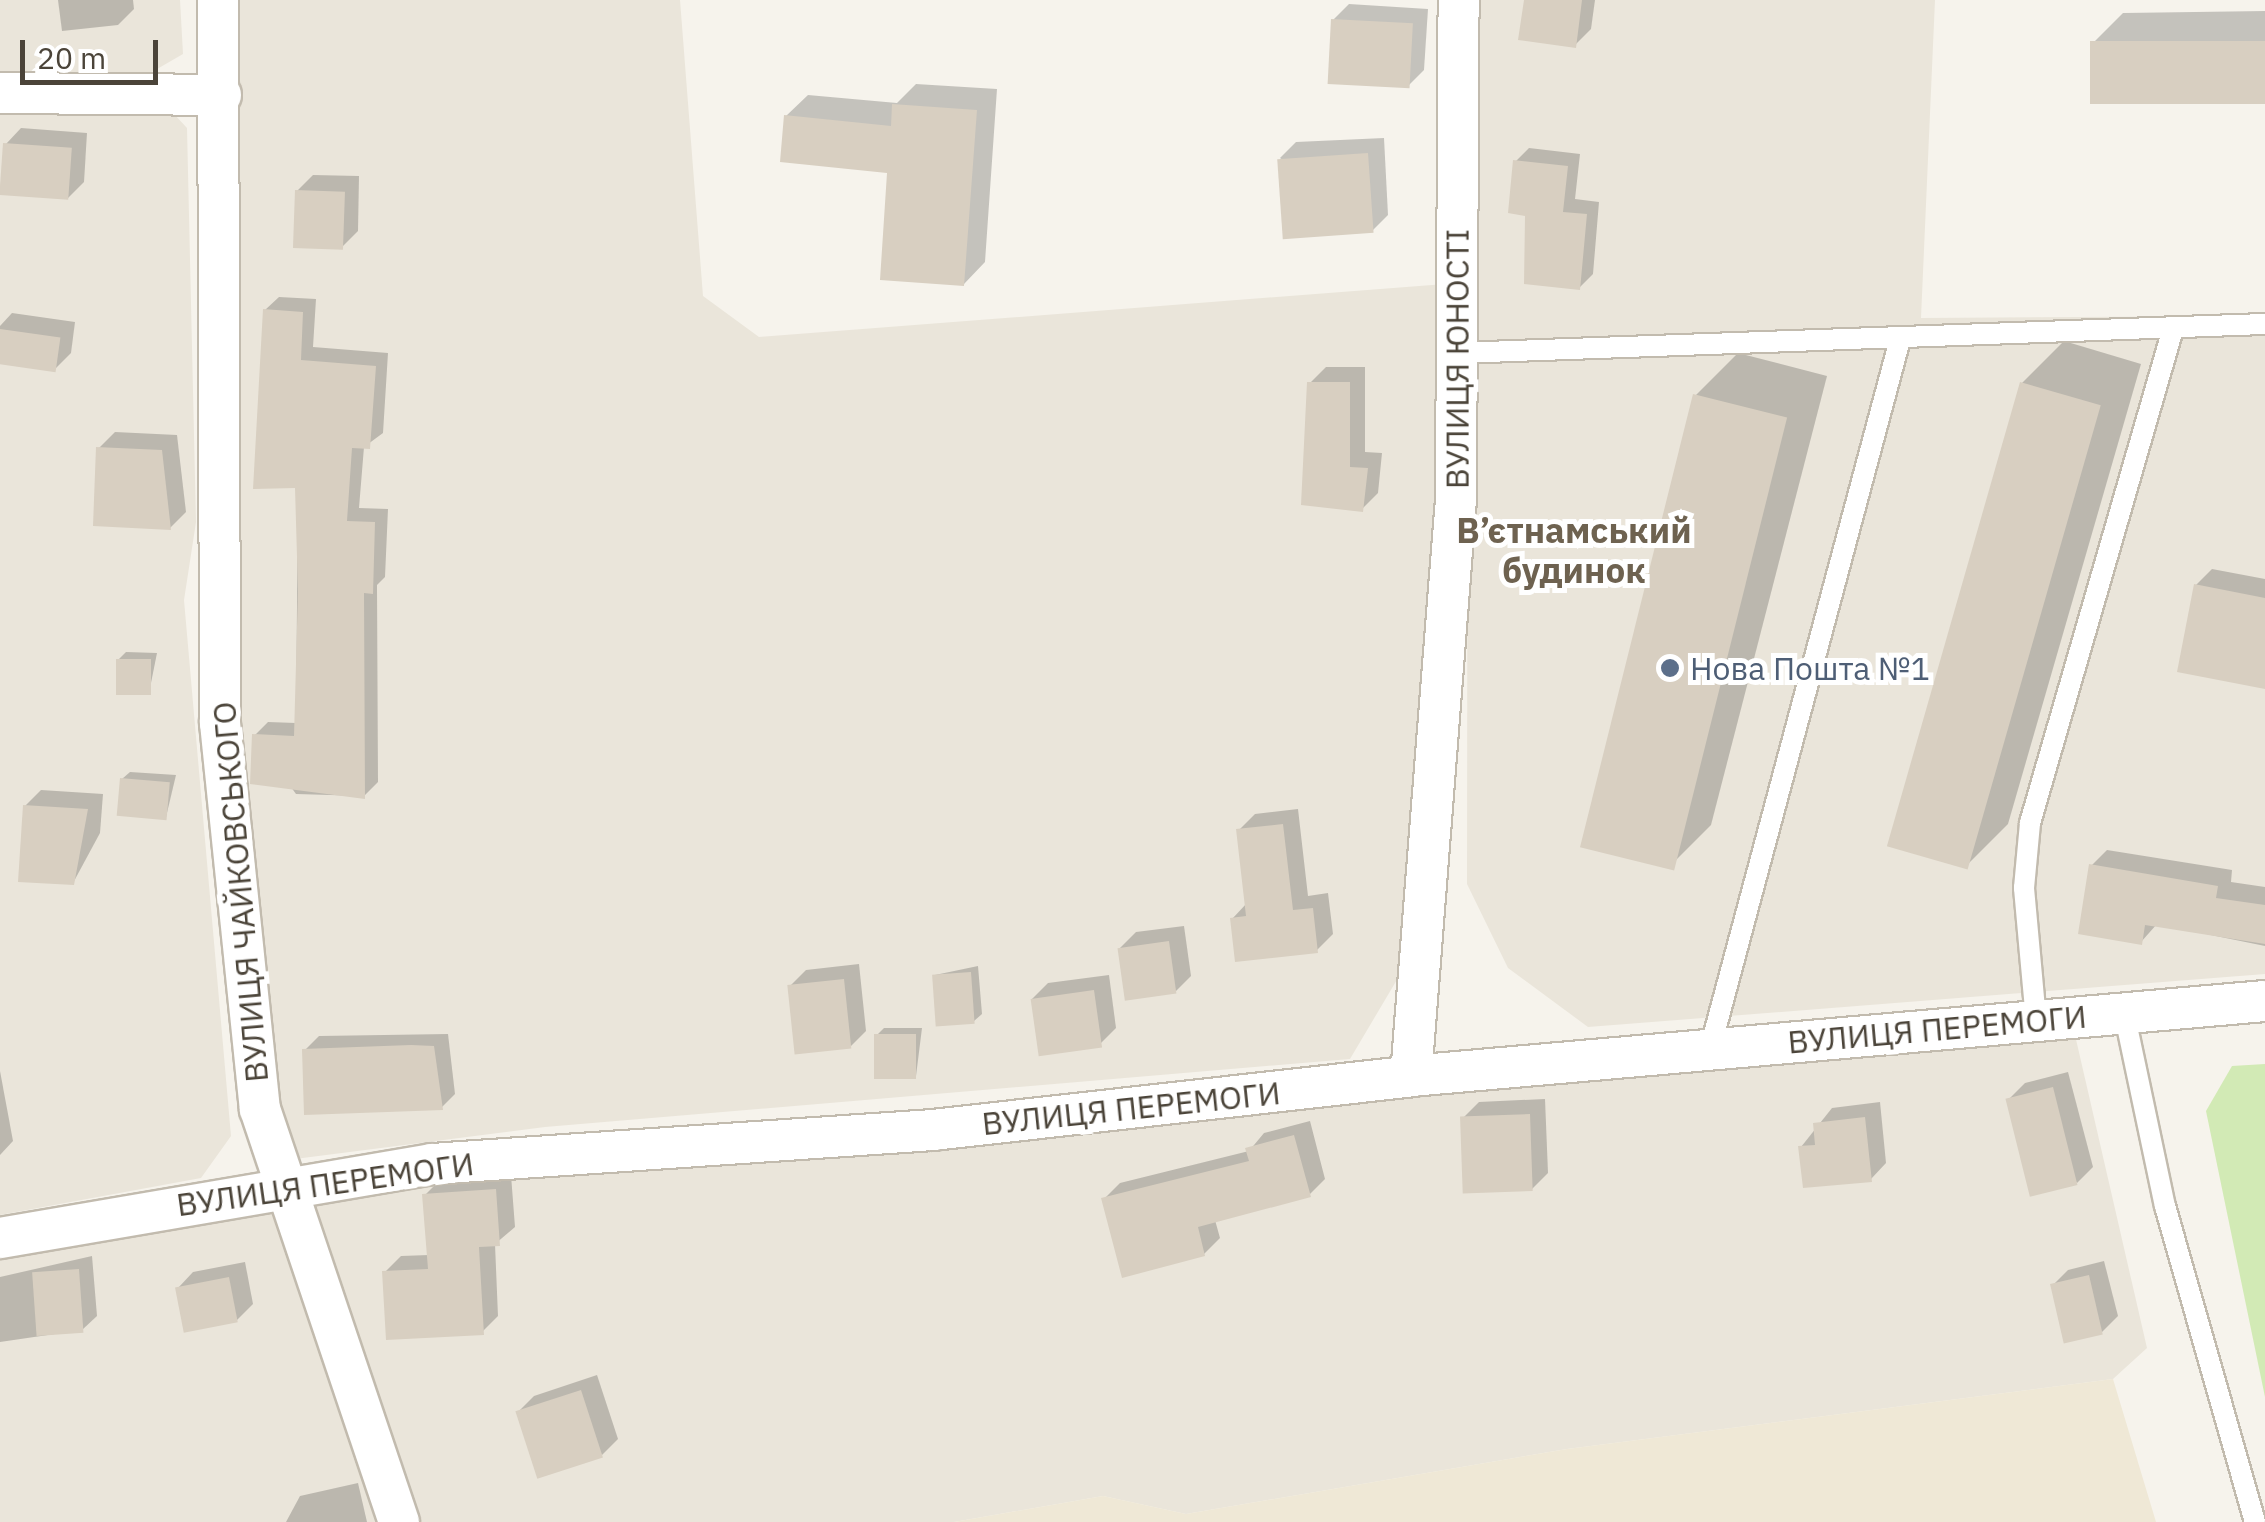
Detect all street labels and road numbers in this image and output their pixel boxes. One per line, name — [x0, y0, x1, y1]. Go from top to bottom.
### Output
street label: ВУЛИЦЯ ЮНОСТІ — [1438, 229, 1476, 489]
street label: ВУЛИЦЯ ЧАЙКОВСЬКОГО — [204, 700, 276, 1084]
street label: ВУЛИЦЯ ПЕРЕМОГИ — [1786, 997, 2088, 1061]
street label: ВУЛИЦЯ ПЕРЕМОГИ — [980, 1073, 1282, 1143]
street label: ВУЛИЦЯ ПЕРЕМОГИ — [174, 1144, 476, 1224]

